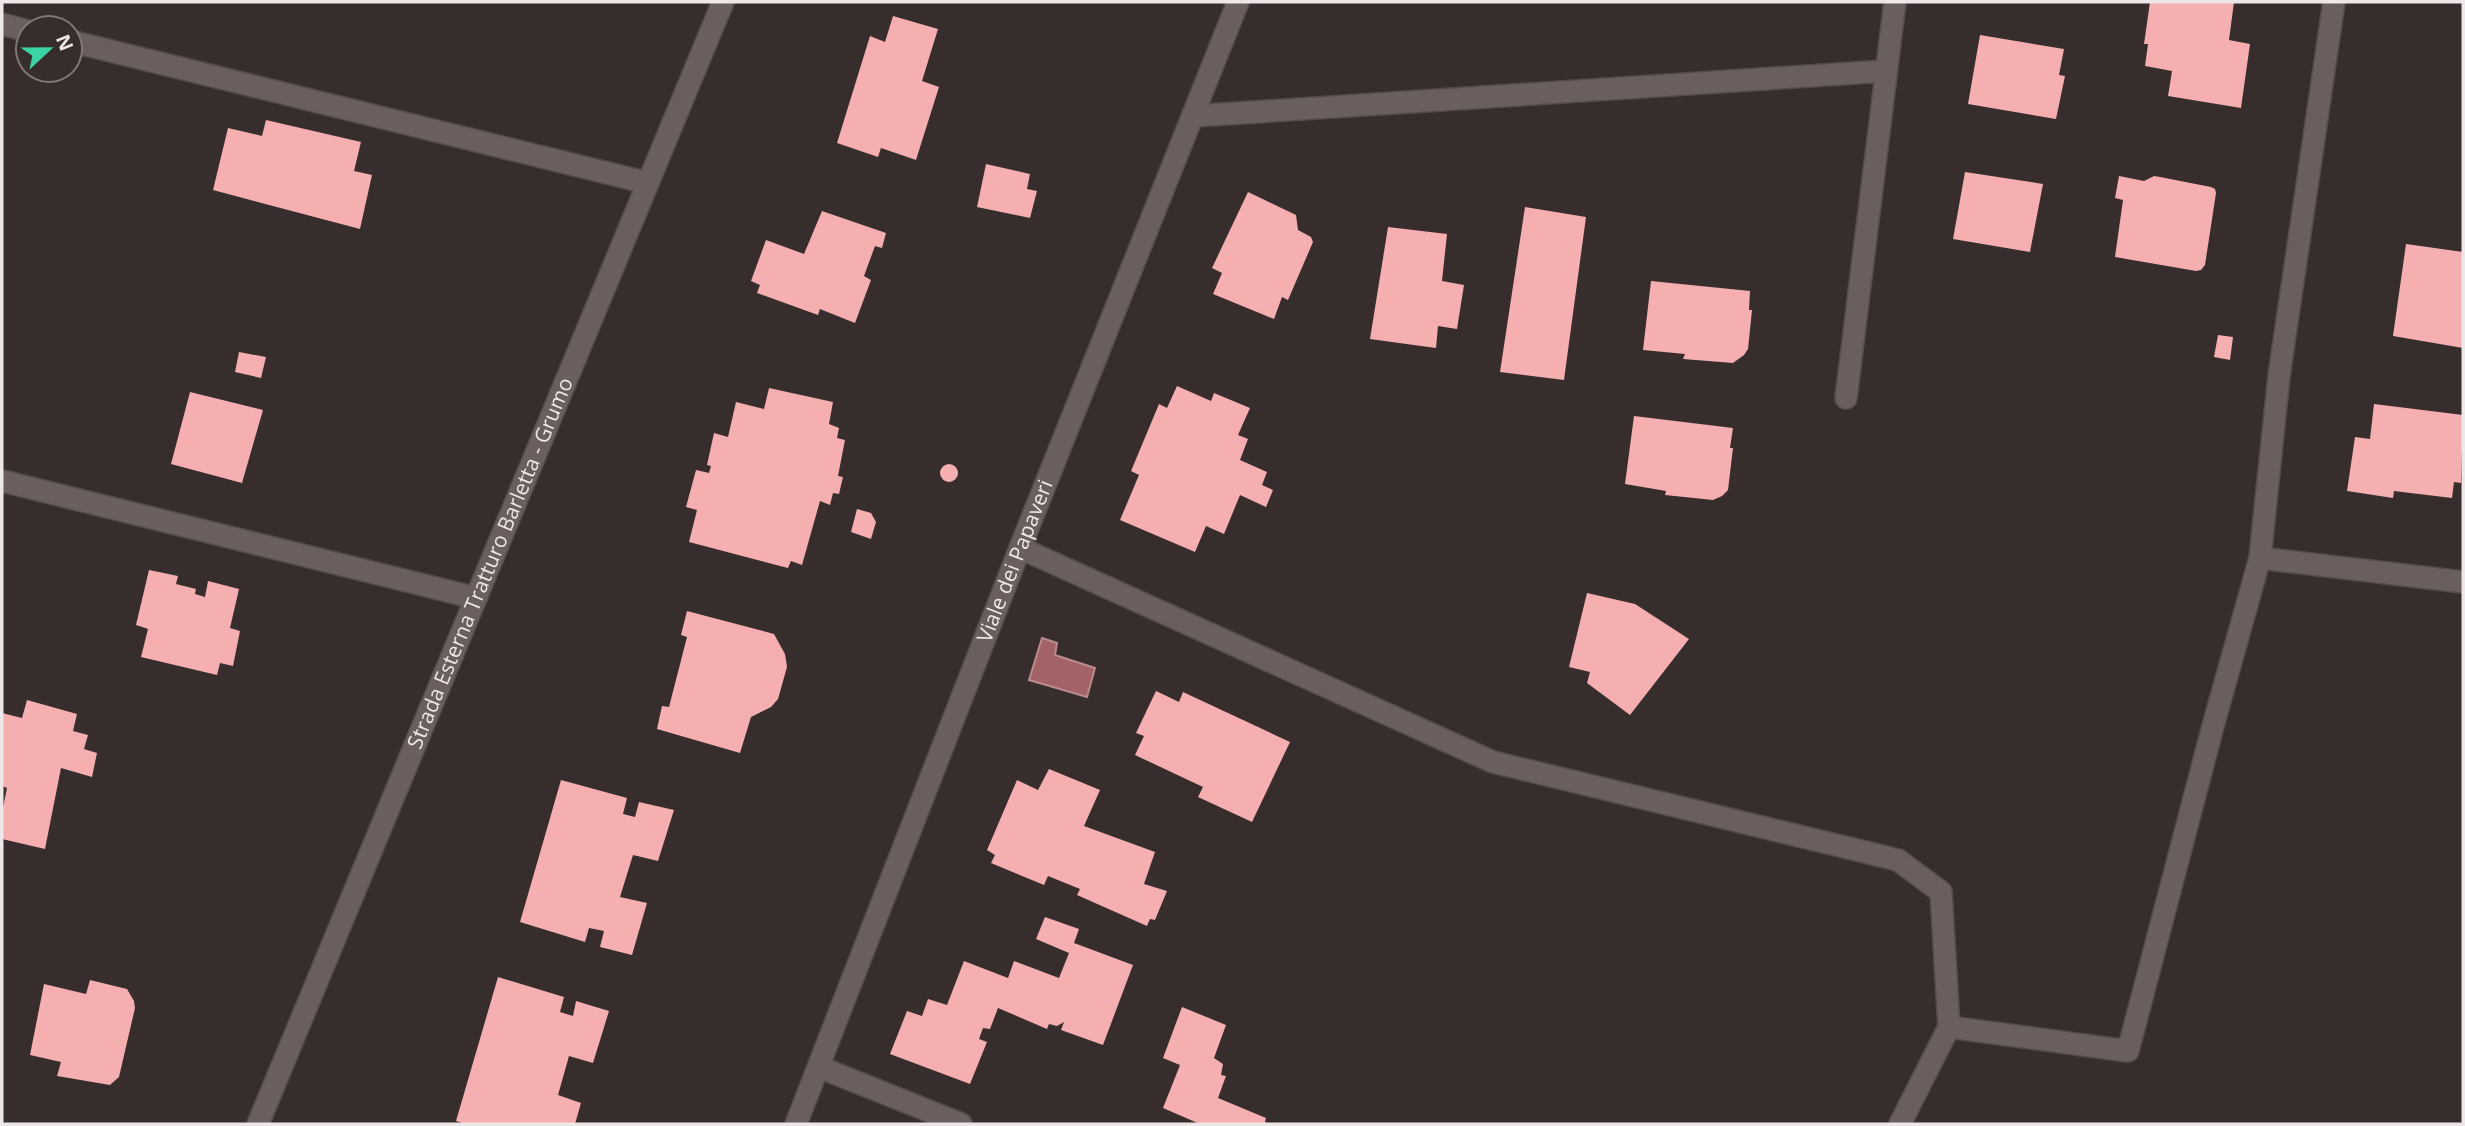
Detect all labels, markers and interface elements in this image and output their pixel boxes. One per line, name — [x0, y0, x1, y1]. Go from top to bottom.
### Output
north arrow — [14, 14, 84, 84]
text: N — [50, 31, 80, 55]
street label: Strada Esterna Tratturo Barletta - Grumo — [400, 373, 579, 753]
street label: Viale dei Papaveri — [970, 475, 1059, 646]

